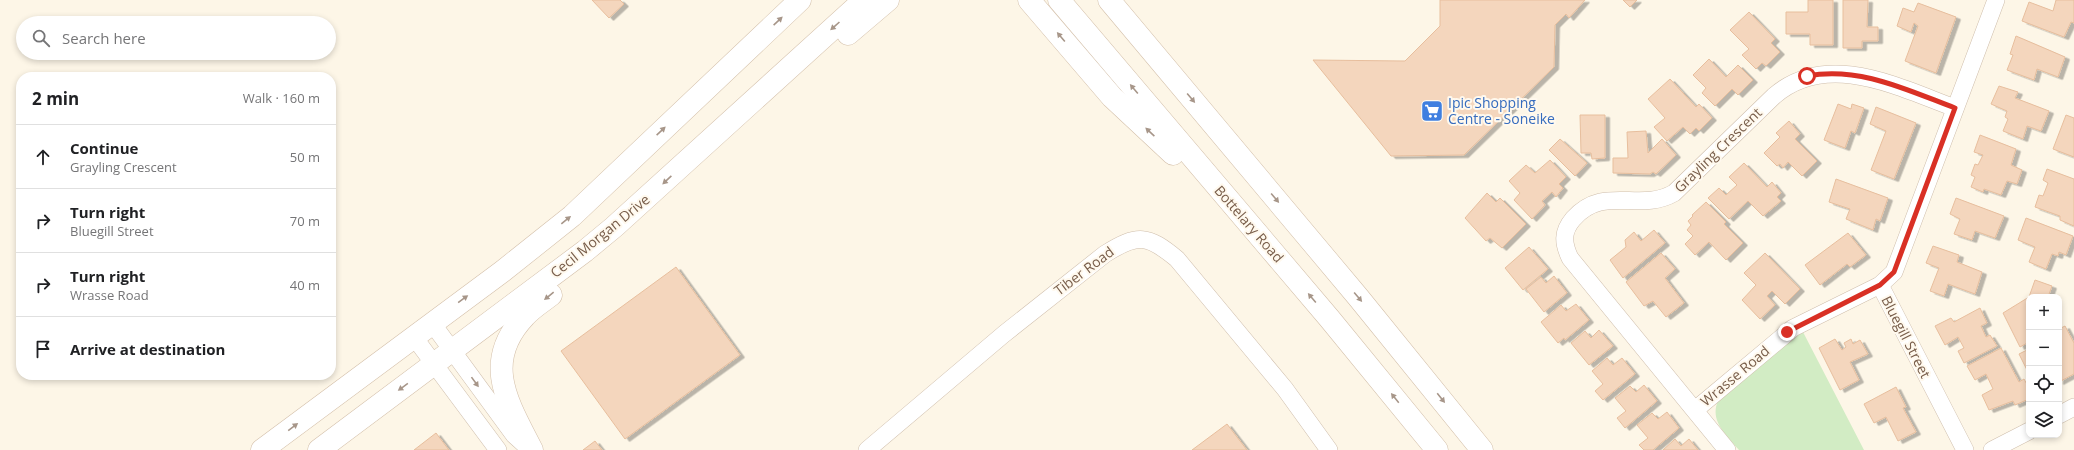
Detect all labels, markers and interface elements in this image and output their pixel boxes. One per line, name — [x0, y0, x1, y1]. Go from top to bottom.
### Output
search box — [16, 16, 336, 60]
one-way arrow — [772, 16, 783, 25]
one-way arrow — [830, 22, 840, 31]
icon: search — [30, 27, 52, 49]
text: Search here — [62, 28, 146, 48]
one-way arrow — [1057, 32, 1066, 42]
route start — [1798, 67, 1816, 85]
one-way arrow — [1129, 84, 1138, 95]
text: 2 min — [32, 87, 79, 110]
text: Walk · 160 m — [243, 89, 320, 107]
one-way arrow — [1187, 93, 1196, 104]
place label: Ipic Shopping Centre - Soneike — [1448, 93, 1555, 128]
supermarket icon: Ipic Shopping Centre - Soneike — [1419, 98, 1445, 124]
street label: Grayling Crescent — [1670, 103, 1766, 196]
one-way arrow — [656, 127, 665, 136]
one-way arrow — [1145, 127, 1155, 137]
text: Continue — [70, 138, 138, 158]
icon: ahead — [32, 146, 54, 168]
text: 50 m — [290, 148, 320, 166]
text: Grayling Crescent — [70, 158, 177, 176]
one-way arrow — [662, 175, 672, 185]
street label: Bottelary Road — [1211, 181, 1288, 266]
street label: Cecil Morgan Drive — [546, 190, 653, 282]
one-way arrow — [1270, 192, 1279, 203]
text: Turn right — [70, 202, 145, 222]
icon: right — [32, 210, 54, 232]
text: 70 m — [290, 212, 320, 230]
one-way arrow — [561, 216, 572, 225]
text: Bluegill Street — [70, 222, 154, 240]
street label: Tiber Road — [1050, 242, 1118, 299]
text: Turn right — [70, 266, 145, 286]
icon: right — [32, 274, 54, 296]
text: 40 m — [290, 276, 320, 294]
text: Wrasse Road — [70, 286, 149, 304]
one-way arrow — [544, 292, 555, 301]
one-way arrow — [1307, 292, 1316, 303]
one-way arrow — [1354, 292, 1363, 303]
street label: Bluegill Street — [1878, 292, 1935, 381]
map controls — [2026, 294, 2062, 438]
button: + — [2026, 294, 2062, 330]
one-way arrow — [458, 296, 468, 304]
route end — [1778, 323, 1796, 341]
button: − — [2026, 330, 2062, 366]
icon: arrive — [32, 338, 54, 360]
text: Arrive at destination — [70, 339, 225, 359]
street label: Wrasse Road — [1696, 341, 1773, 410]
button: locate — [2026, 366, 2062, 402]
one-way arrow — [471, 377, 480, 388]
one-way arrow — [398, 383, 409, 392]
one-way arrow — [1390, 392, 1399, 403]
one-way arrow — [1436, 393, 1445, 403]
button: layers — [2026, 402, 2062, 438]
one-way arrow — [288, 423, 299, 431]

